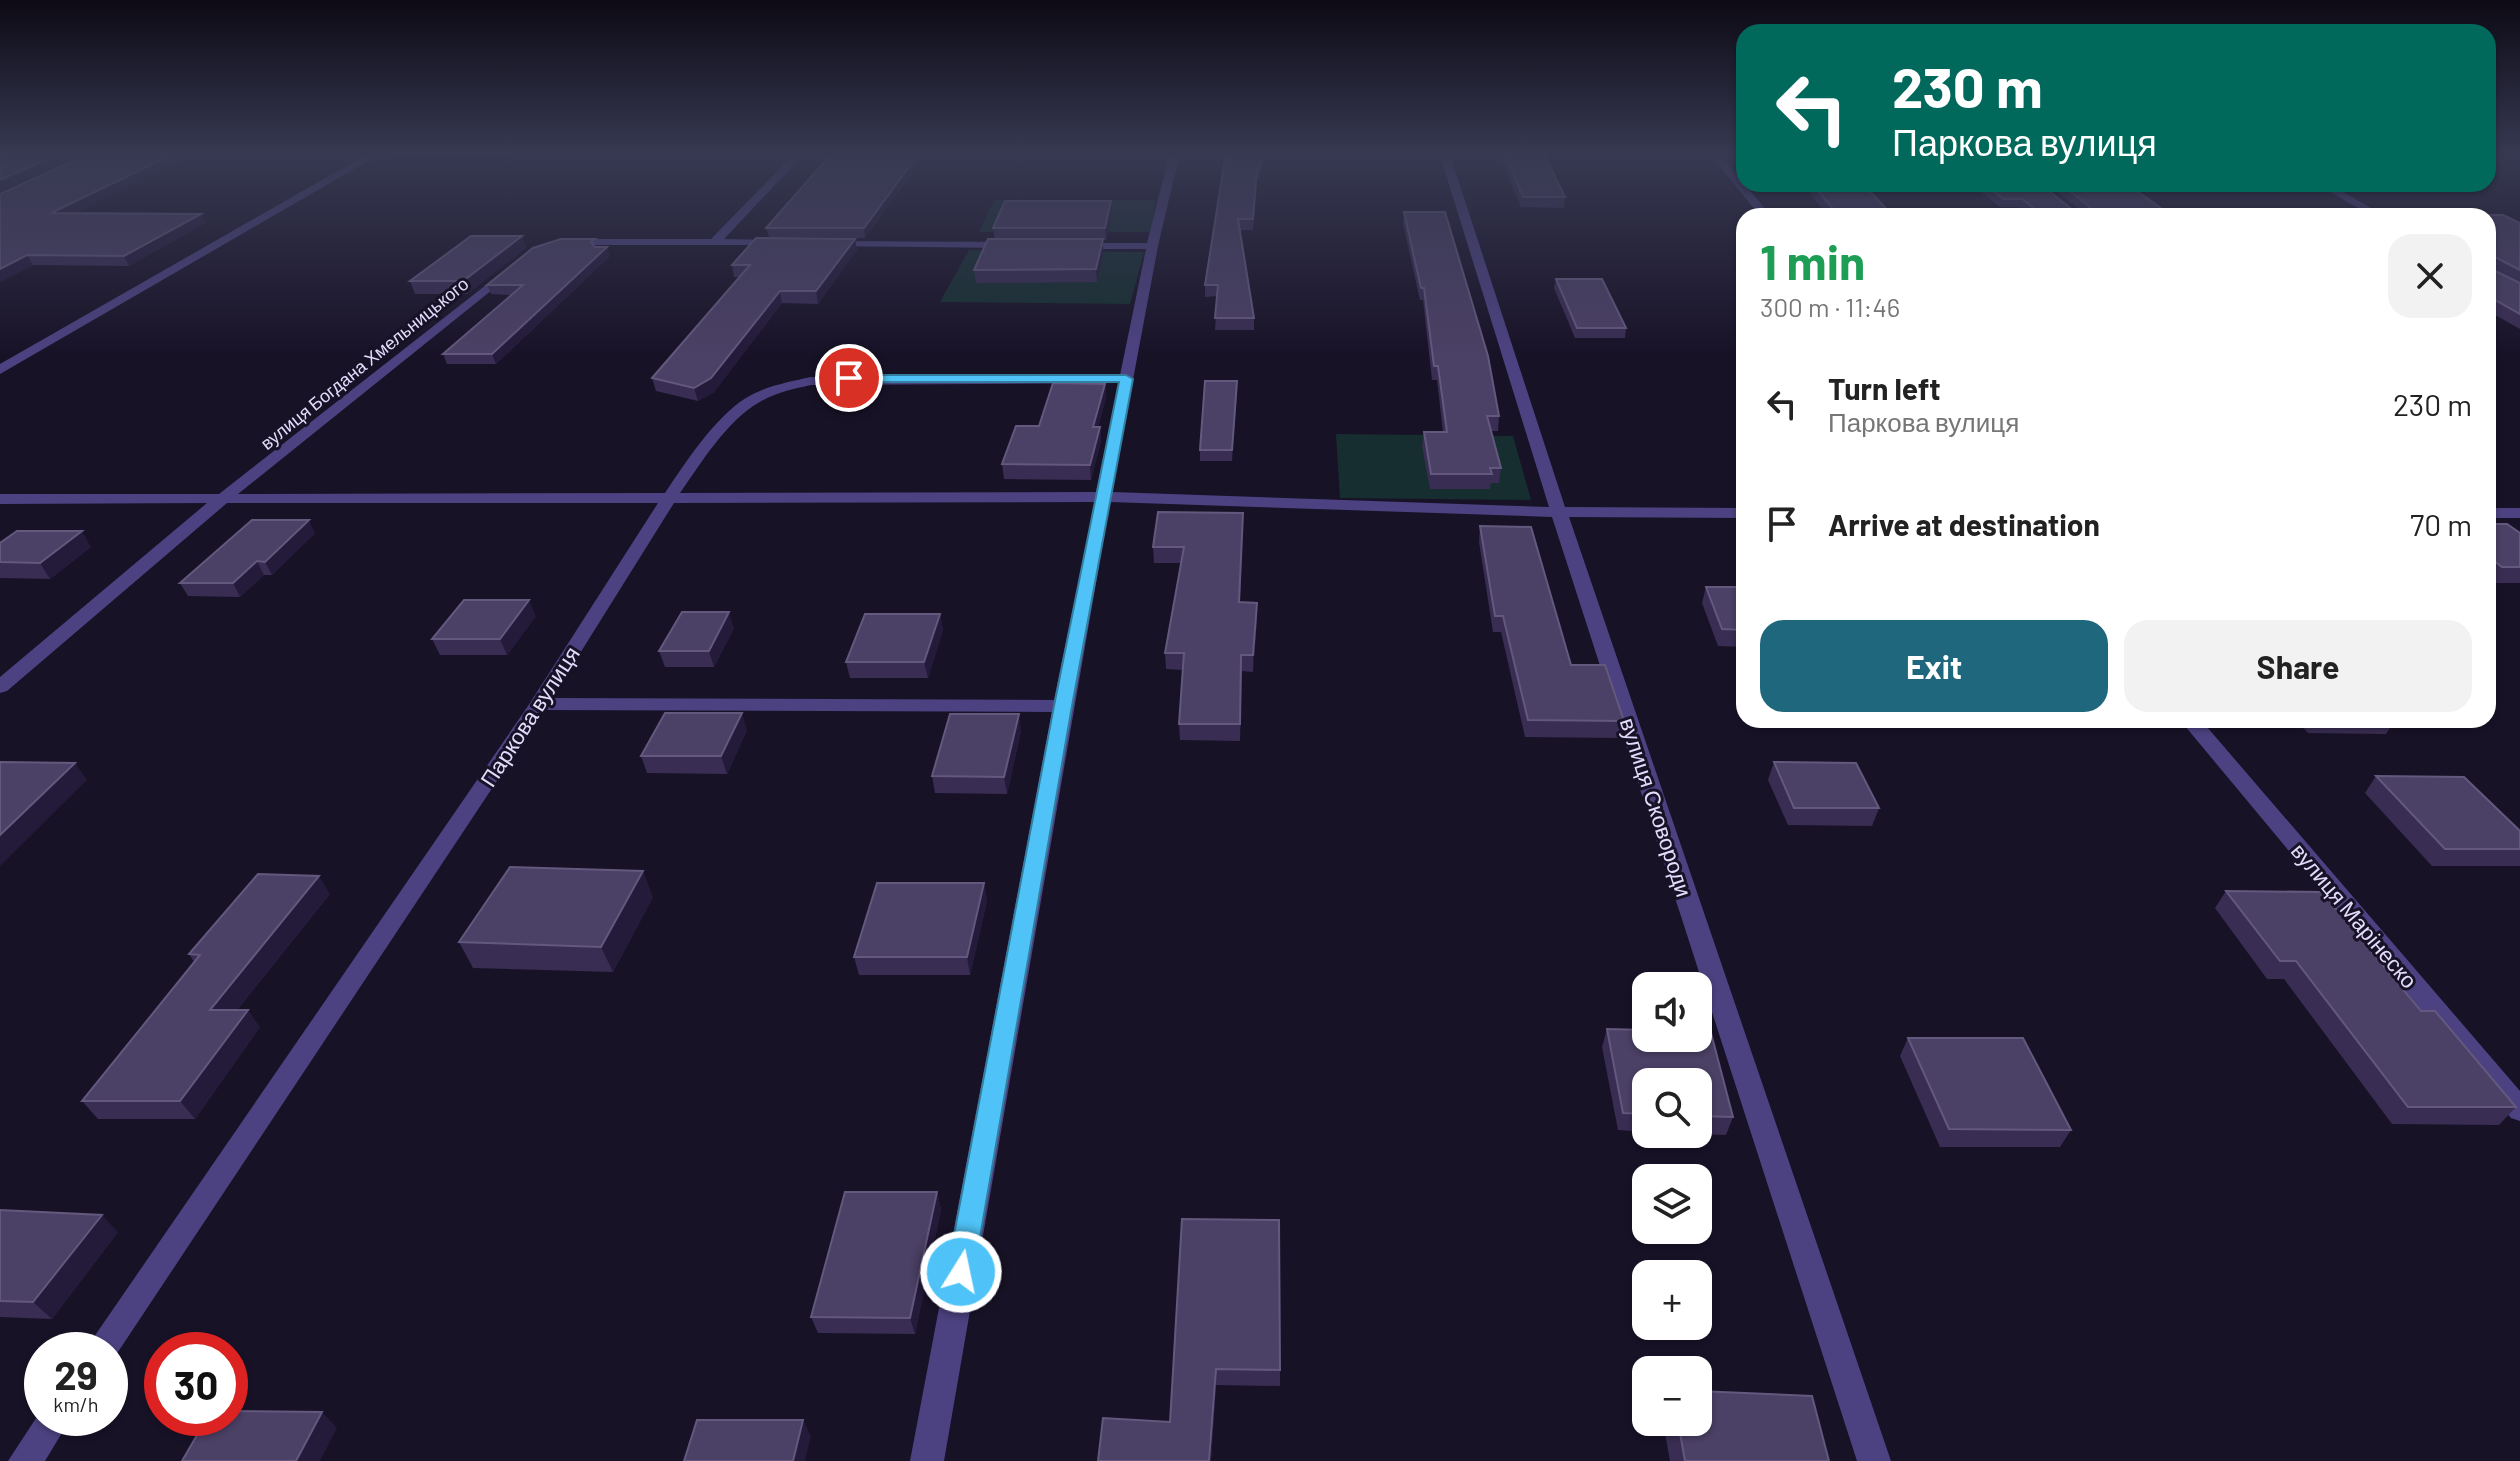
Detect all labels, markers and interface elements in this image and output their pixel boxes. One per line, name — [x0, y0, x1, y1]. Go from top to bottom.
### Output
text: 230 m — [1892, 52, 2043, 119]
icon: left — [1760, 56, 1864, 160]
text: Паркова вулиця — [1892, 120, 2157, 163]
text: 1 min — [1760, 232, 1865, 290]
button: close — [2388, 234, 2472, 318]
street label: вулиця Богдана Хмельницького — [256, 272, 472, 454]
text: 300 m · 11:46 — [1760, 291, 1900, 322]
pin — [815, 344, 883, 412]
icon: arrive — [827, 356, 871, 400]
text: Turn left — [1828, 370, 1941, 406]
icon: left — [1760, 382, 1804, 426]
text: 230 m — [2393, 386, 2472, 422]
text: Паркова вулиця — [1828, 406, 2019, 437]
icon: arrive — [1760, 502, 1804, 546]
text: Arrive at destination — [1828, 506, 2100, 542]
text: 70 m — [2410, 506, 2472, 542]
button: Exit — [1760, 620, 2108, 712]
button: Share — [2124, 620, 2472, 712]
street label: Паркова вулиця — [474, 641, 585, 791]
street label: вулиця Сковороди — [1615, 714, 1698, 900]
street label: вулиця Марінеско — [2286, 837, 2423, 993]
map controls — [1632, 972, 1712, 1436]
button: sound — [1632, 972, 1712, 1052]
button: search — [1632, 1068, 1712, 1148]
button: layers — [1632, 1164, 1712, 1244]
position arrow — [919, 1230, 1003, 1314]
button: + — [1632, 1260, 1712, 1340]
speed limit sign: 30 — [144, 1332, 248, 1436]
text: 29 — [54, 1350, 98, 1398]
button: − — [1632, 1356, 1712, 1436]
text: km/h — [53, 1392, 99, 1416]

